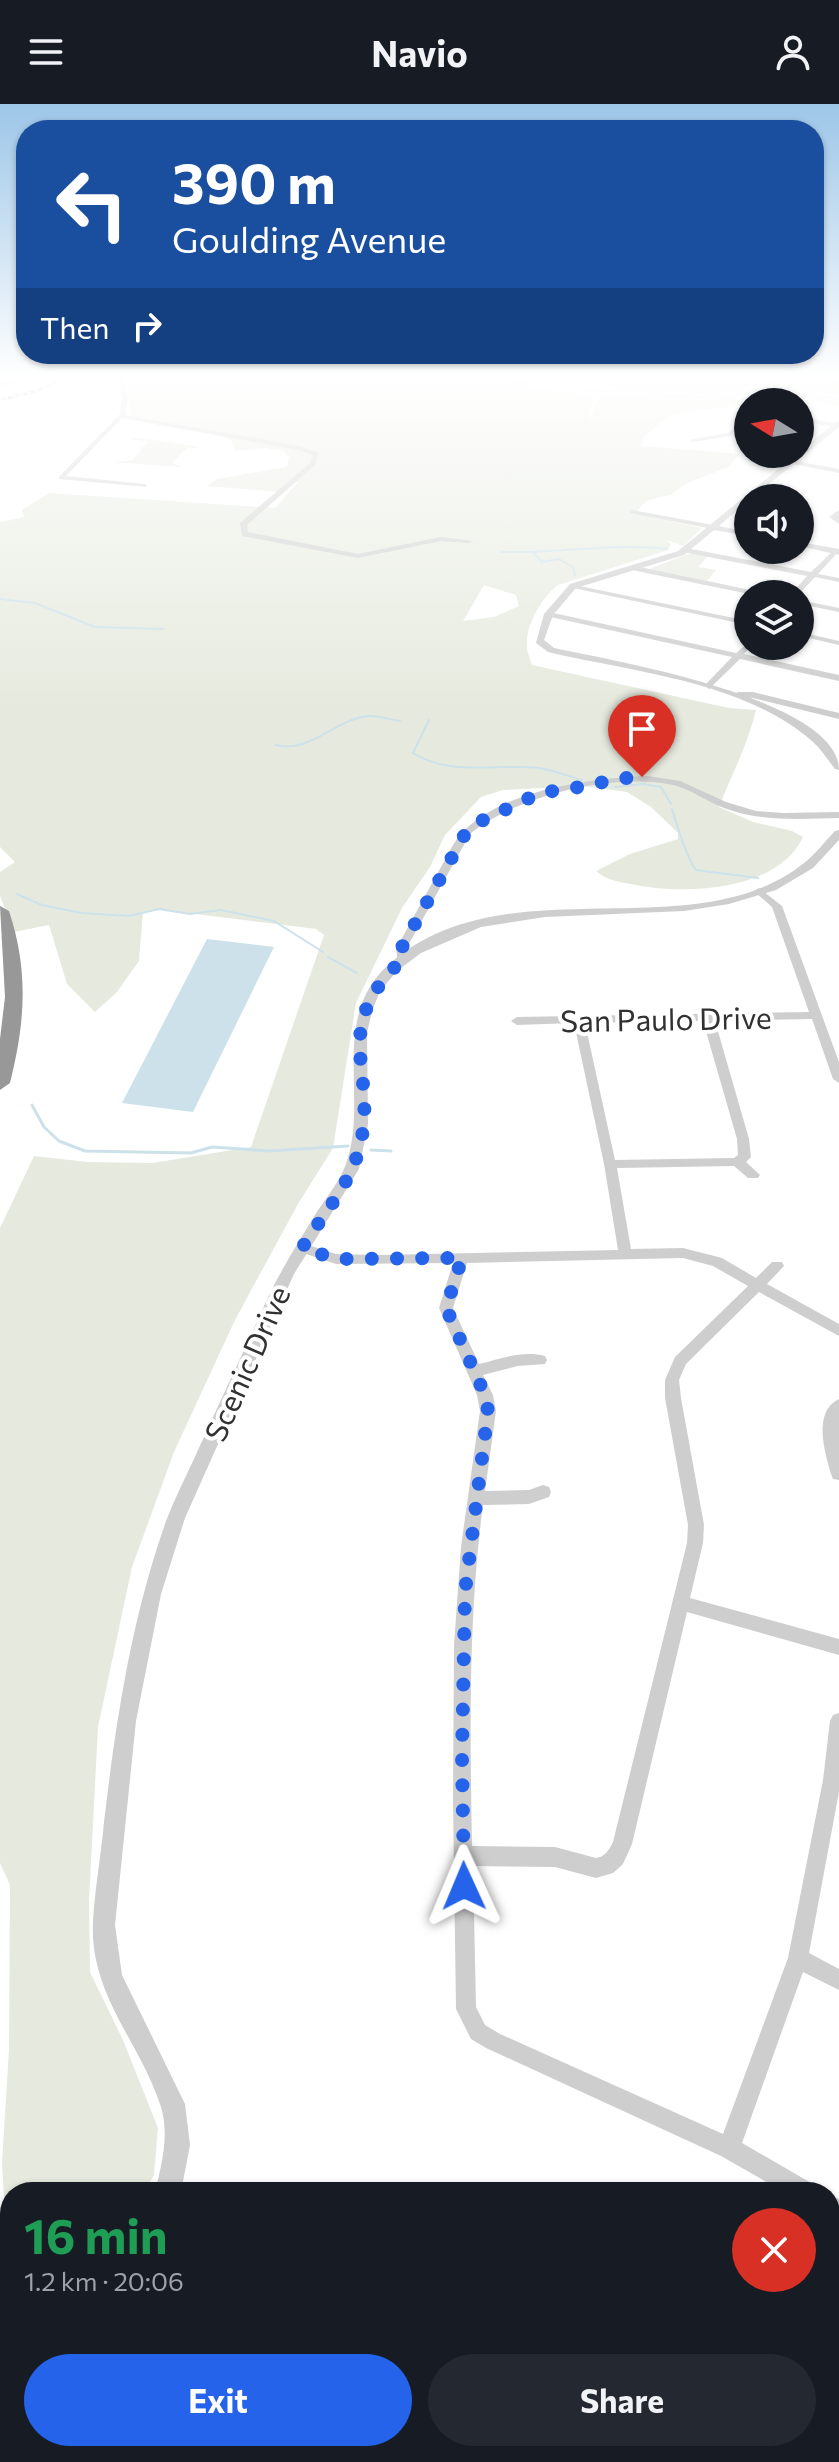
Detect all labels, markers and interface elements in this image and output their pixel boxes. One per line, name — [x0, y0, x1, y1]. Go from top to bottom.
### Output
icon: menu — [24, 30, 68, 74]
text: Navio — [371, 30, 468, 74]
icon: person — [771, 30, 815, 74]
text: 390 m — [172, 147, 336, 216]
icon: left — [40, 152, 144, 256]
text: Goulding Avenue — [172, 216, 446, 260]
icon: right — [125, 304, 169, 348]
text: Then — [40, 308, 109, 345]
north arrow — [734, 388, 814, 468]
map controls — [734, 388, 814, 660]
button: sound — [734, 484, 814, 564]
button: layers — [734, 580, 814, 660]
pin — [608, 695, 676, 777]
icon: arrive — [620, 707, 664, 751]
street label: San Paulo Drive — [560, 998, 772, 1038]
street label: Scenic Drive — [195, 1280, 297, 1446]
position arrow — [422, 1844, 506, 1928]
text: 16 min — [24, 2205, 168, 2264]
button: close — [732, 2208, 816, 2292]
text: 1.2 km · 20:06 — [24, 2265, 184, 2296]
button: Exit — [24, 2354, 412, 2446]
button: Share — [428, 2354, 816, 2446]

